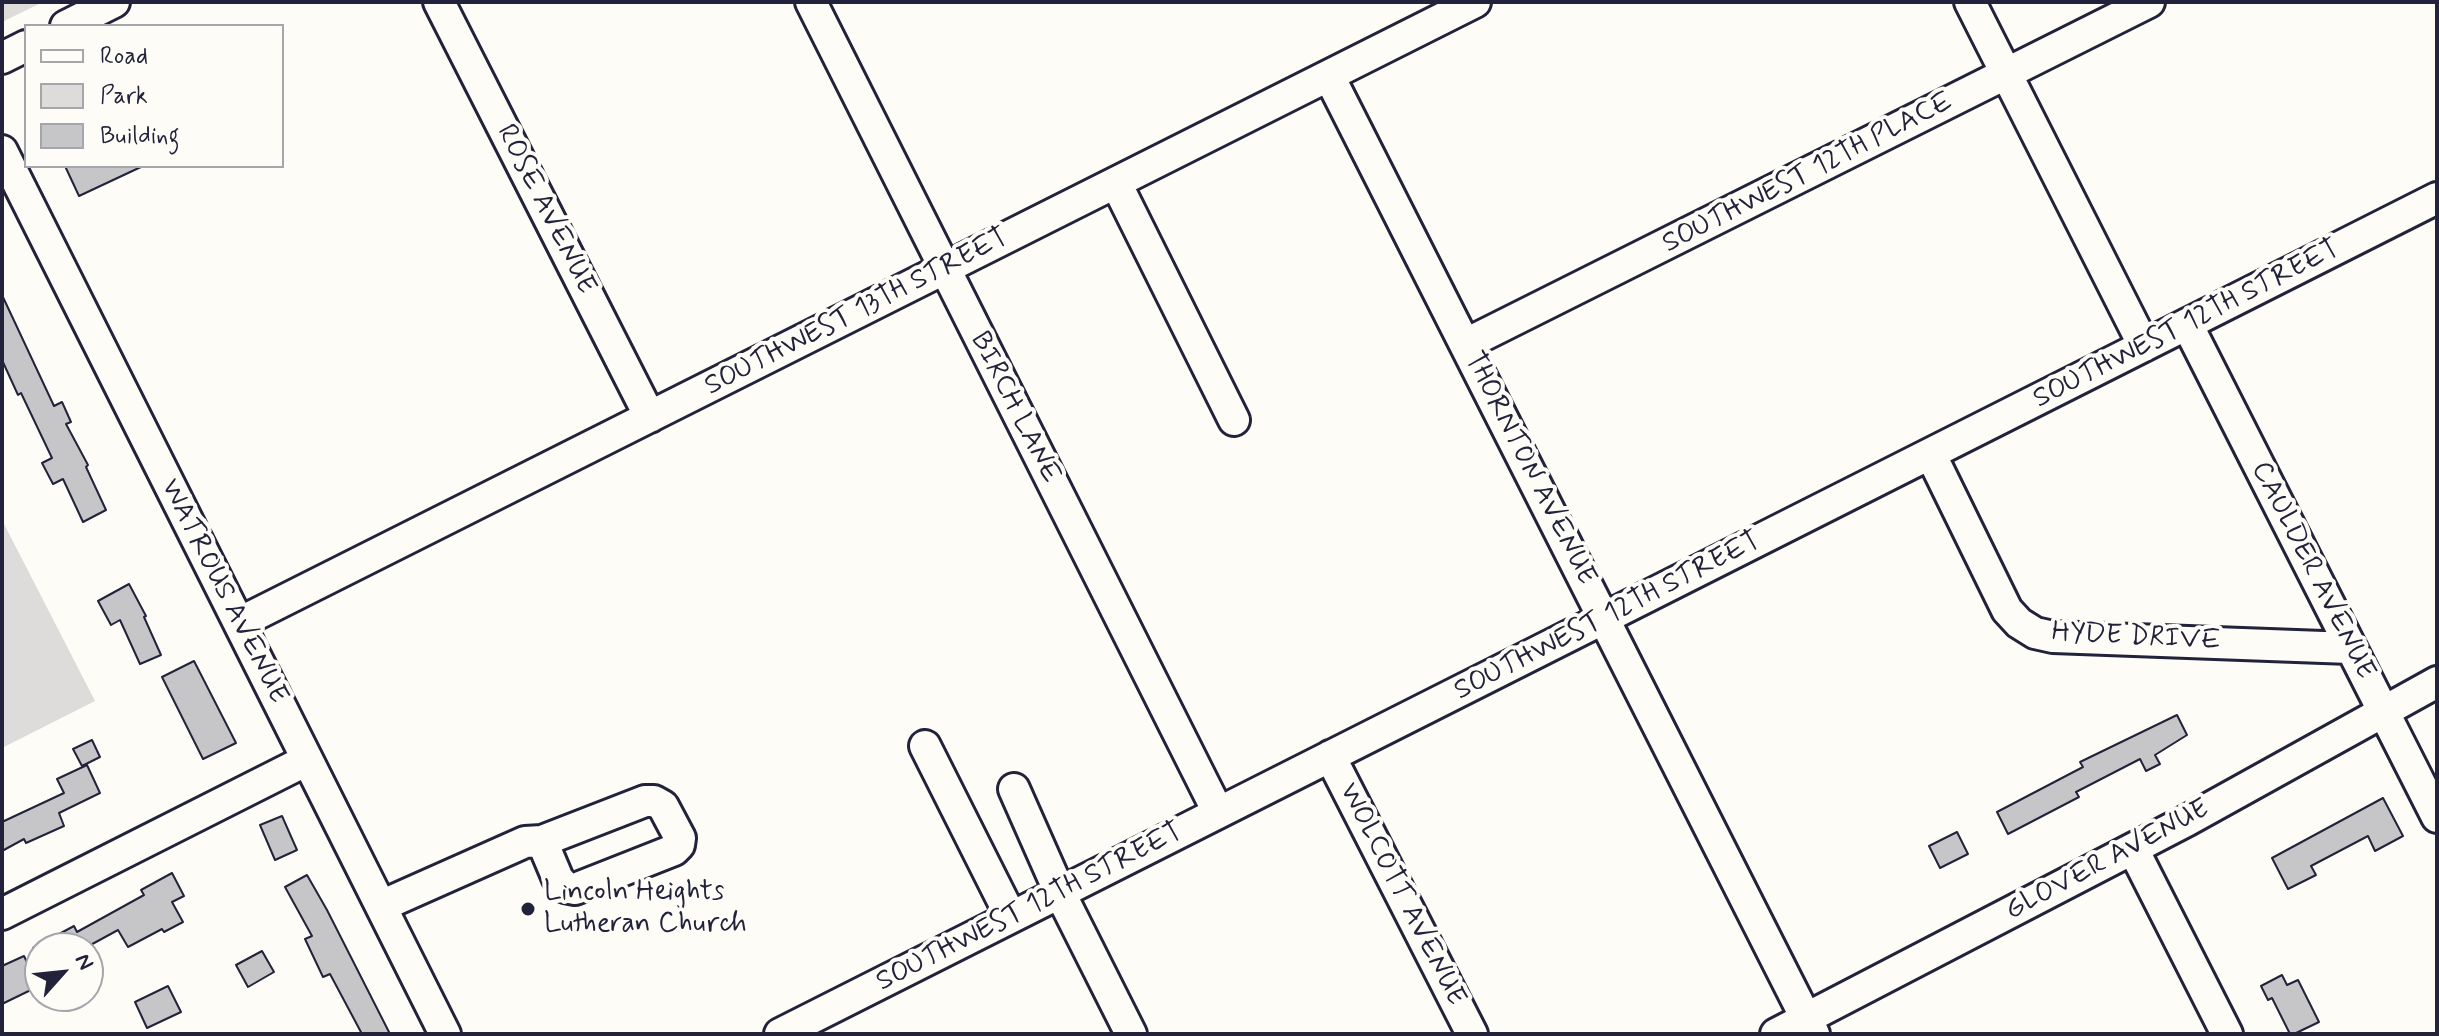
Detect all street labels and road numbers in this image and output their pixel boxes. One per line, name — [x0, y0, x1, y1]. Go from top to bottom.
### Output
street label: SOUTHWEST 12TH PLACE — [1657, 86, 1959, 262]
street label: ROSE AVENUE — [488, 120, 602, 300]
street label: SOUTHWEST 13TH STREET — [700, 222, 1014, 404]
street label: SOUTHWEST 12TH STREET — [2028, 233, 2346, 417]
street label: BIRCH LANE — [961, 327, 1067, 489]
street label: THORNTON AVENUE — [1456, 347, 1602, 591]
street label: CAULDER AVENUE — [2243, 456, 2381, 686]
street label: WATROUS AVENUE — [152, 474, 294, 710]
street label: SOUTHWEST 12TH STREET — [1449, 525, 1767, 709]
street label: HYDE DRIVE — [2051, 617, 2221, 659]
street label: WOLCOTT AVENUE — [1330, 778, 1472, 1012]
street label: GLOVER AVENUE — [2000, 793, 2216, 929]
street label: SOUTHWEST 12TH STREET — [871, 816, 1189, 1000]

